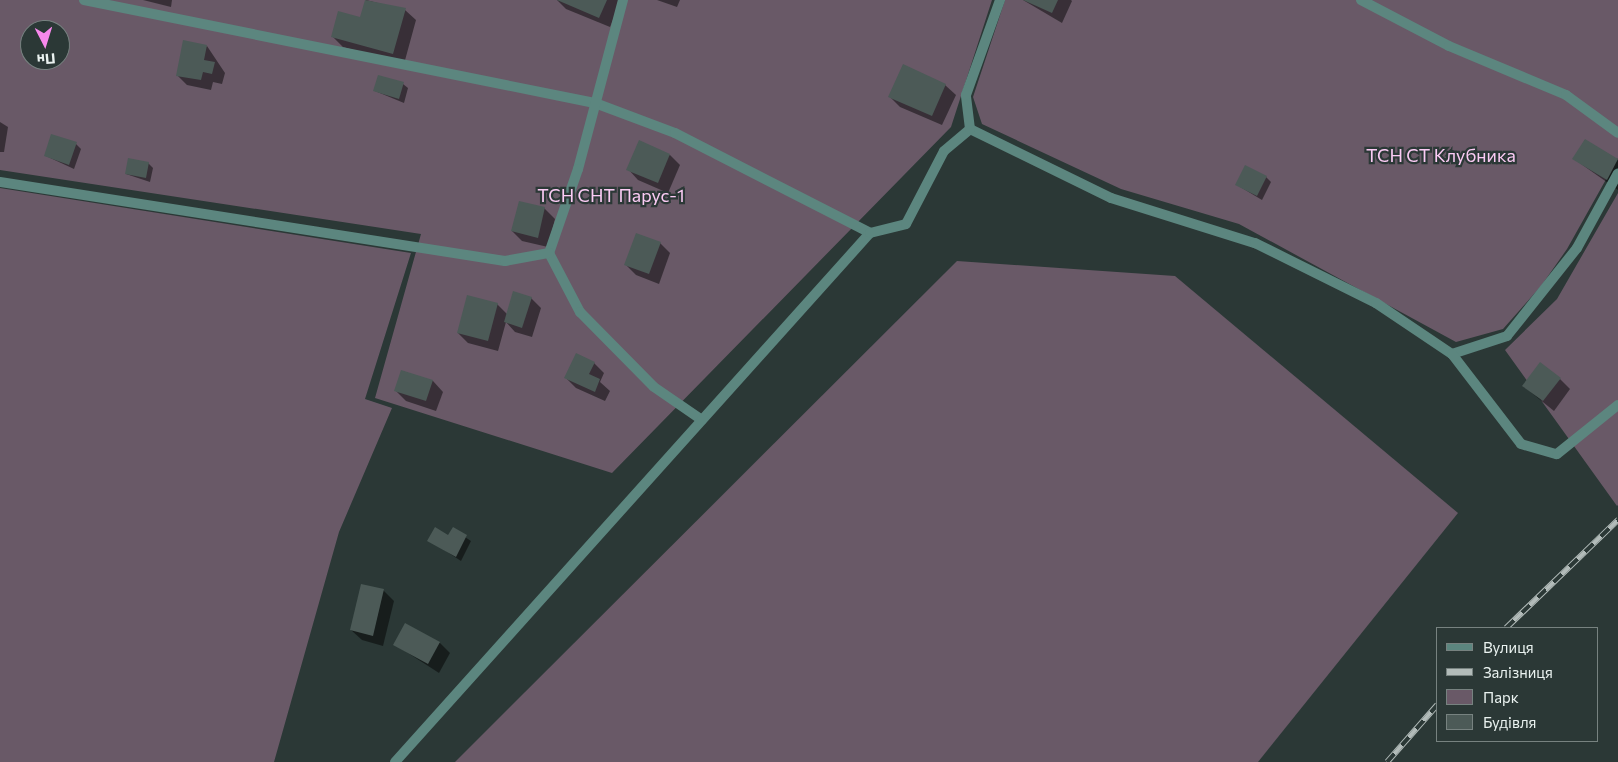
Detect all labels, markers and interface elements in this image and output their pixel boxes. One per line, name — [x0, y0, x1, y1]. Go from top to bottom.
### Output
north arrow — [20, 20, 70, 70]
text: Пн — [36, 50, 56, 69]
park label: ТСН СТ Клубника — [1366, 144, 1516, 166]
park label: ТСН СНТ Парус-1 — [537, 184, 685, 206]
legend — [1436, 627, 1598, 742]
text: Вулиця — [1483, 638, 1534, 656]
text: Залізниця — [1483, 663, 1553, 681]
text: Парк — [1483, 688, 1519, 706]
text: Будівля — [1483, 713, 1536, 731]

